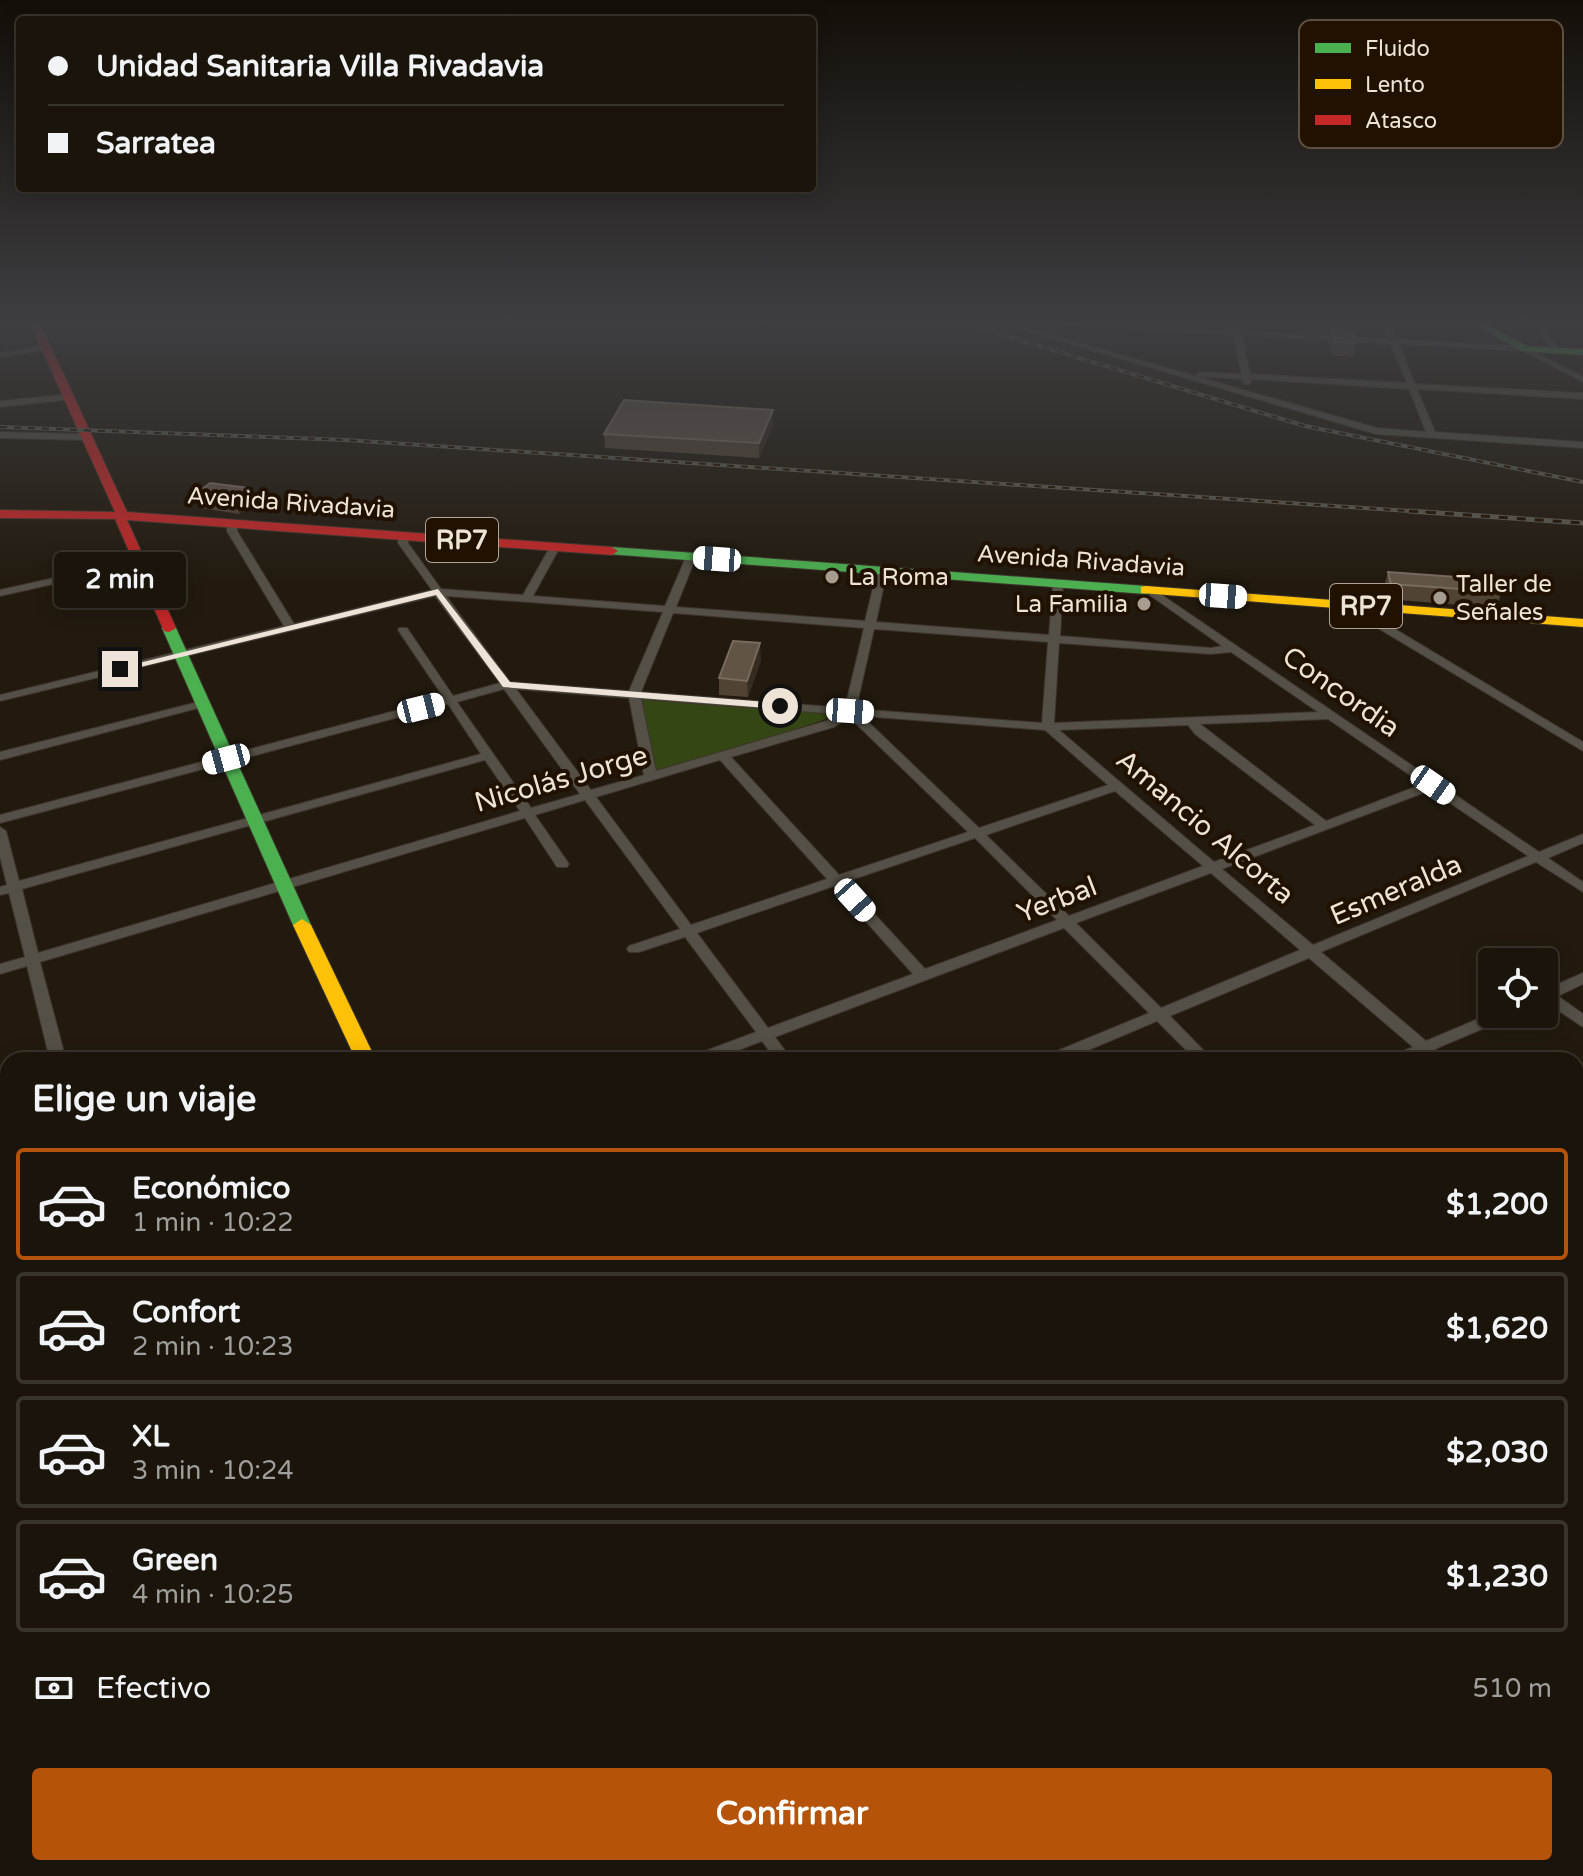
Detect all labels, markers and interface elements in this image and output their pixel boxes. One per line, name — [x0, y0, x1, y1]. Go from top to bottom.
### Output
legend — [1299, 20, 1563, 148]
text: Fluido — [1365, 36, 1430, 62]
text: Unidad Sanitaria Villa Rivadavia — [96, 48, 544, 85]
text: Lento — [1365, 72, 1425, 98]
text: Atasco — [1365, 108, 1437, 134]
text: Sarratea — [96, 125, 216, 162]
street label: Avenida Rivadavia — [186, 481, 396, 525]
road number: RP7 — [426, 518, 498, 562]
street label: Avenida Rivadavia — [976, 539, 1186, 583]
car — [692, 545, 742, 573]
callout: 2 min — [54, 553, 186, 609]
place label: La Roma — [848, 563, 949, 592]
text: 2 min — [85, 564, 155, 595]
marker: La Roma — [823, 568, 841, 586]
place label: Taller de Señales — [1456, 570, 1552, 627]
car — [1198, 582, 1248, 610]
road number: RP7 — [1330, 584, 1402, 628]
marker: Taller de Señales — [1431, 589, 1449, 607]
place label: La Familia — [1015, 590, 1128, 619]
marker: La Familia — [1135, 595, 1153, 613]
street label: Concordia — [1276, 639, 1406, 745]
route end — [102, 651, 138, 687]
route start — [762, 688, 798, 724]
car — [395, 691, 447, 725]
car — [825, 697, 875, 725]
street label: Nicolás Jorge — [471, 738, 651, 820]
car — [200, 741, 252, 777]
street label: Amancio Alcorta — [1109, 743, 1301, 911]
car — [1406, 761, 1460, 809]
street label: Esmeralda — [1325, 847, 1467, 933]
street label: Yerbal — [1012, 869, 1102, 931]
car — [830, 874, 880, 926]
map controls — [1478, 948, 1558, 1028]
button: locate — [1478, 948, 1558, 1028]
text: Elige un viaje — [32, 1078, 256, 1121]
icon: car — [36, 1168, 108, 1240]
text: Económico — [132, 1170, 290, 1207]
text: $1,200 — [1446, 1186, 1548, 1223]
text: 1 min · 10:22 — [132, 1207, 294, 1238]
icon: car — [36, 1292, 108, 1364]
text: Confort — [132, 1294, 240, 1331]
text: $1,620 — [1446, 1310, 1548, 1347]
text: 2 min · 10:23 — [132, 1331, 294, 1362]
icon: car — [36, 1416, 108, 1488]
text: XL — [132, 1418, 169, 1455]
text: $2,030 — [1446, 1434, 1548, 1471]
text: 3 min · 10:24 — [132, 1455, 294, 1486]
icon: car — [36, 1540, 108, 1612]
text: Green — [132, 1542, 218, 1579]
text: $1,230 — [1446, 1558, 1548, 1595]
text: 4 min · 10:25 — [132, 1579, 294, 1610]
icon: cash — [32, 1666, 76, 1710]
text: Efectivo — [96, 1670, 211, 1707]
text: 510 m — [1472, 1673, 1552, 1704]
button: Confirmar — [32, 1768, 1552, 1860]

